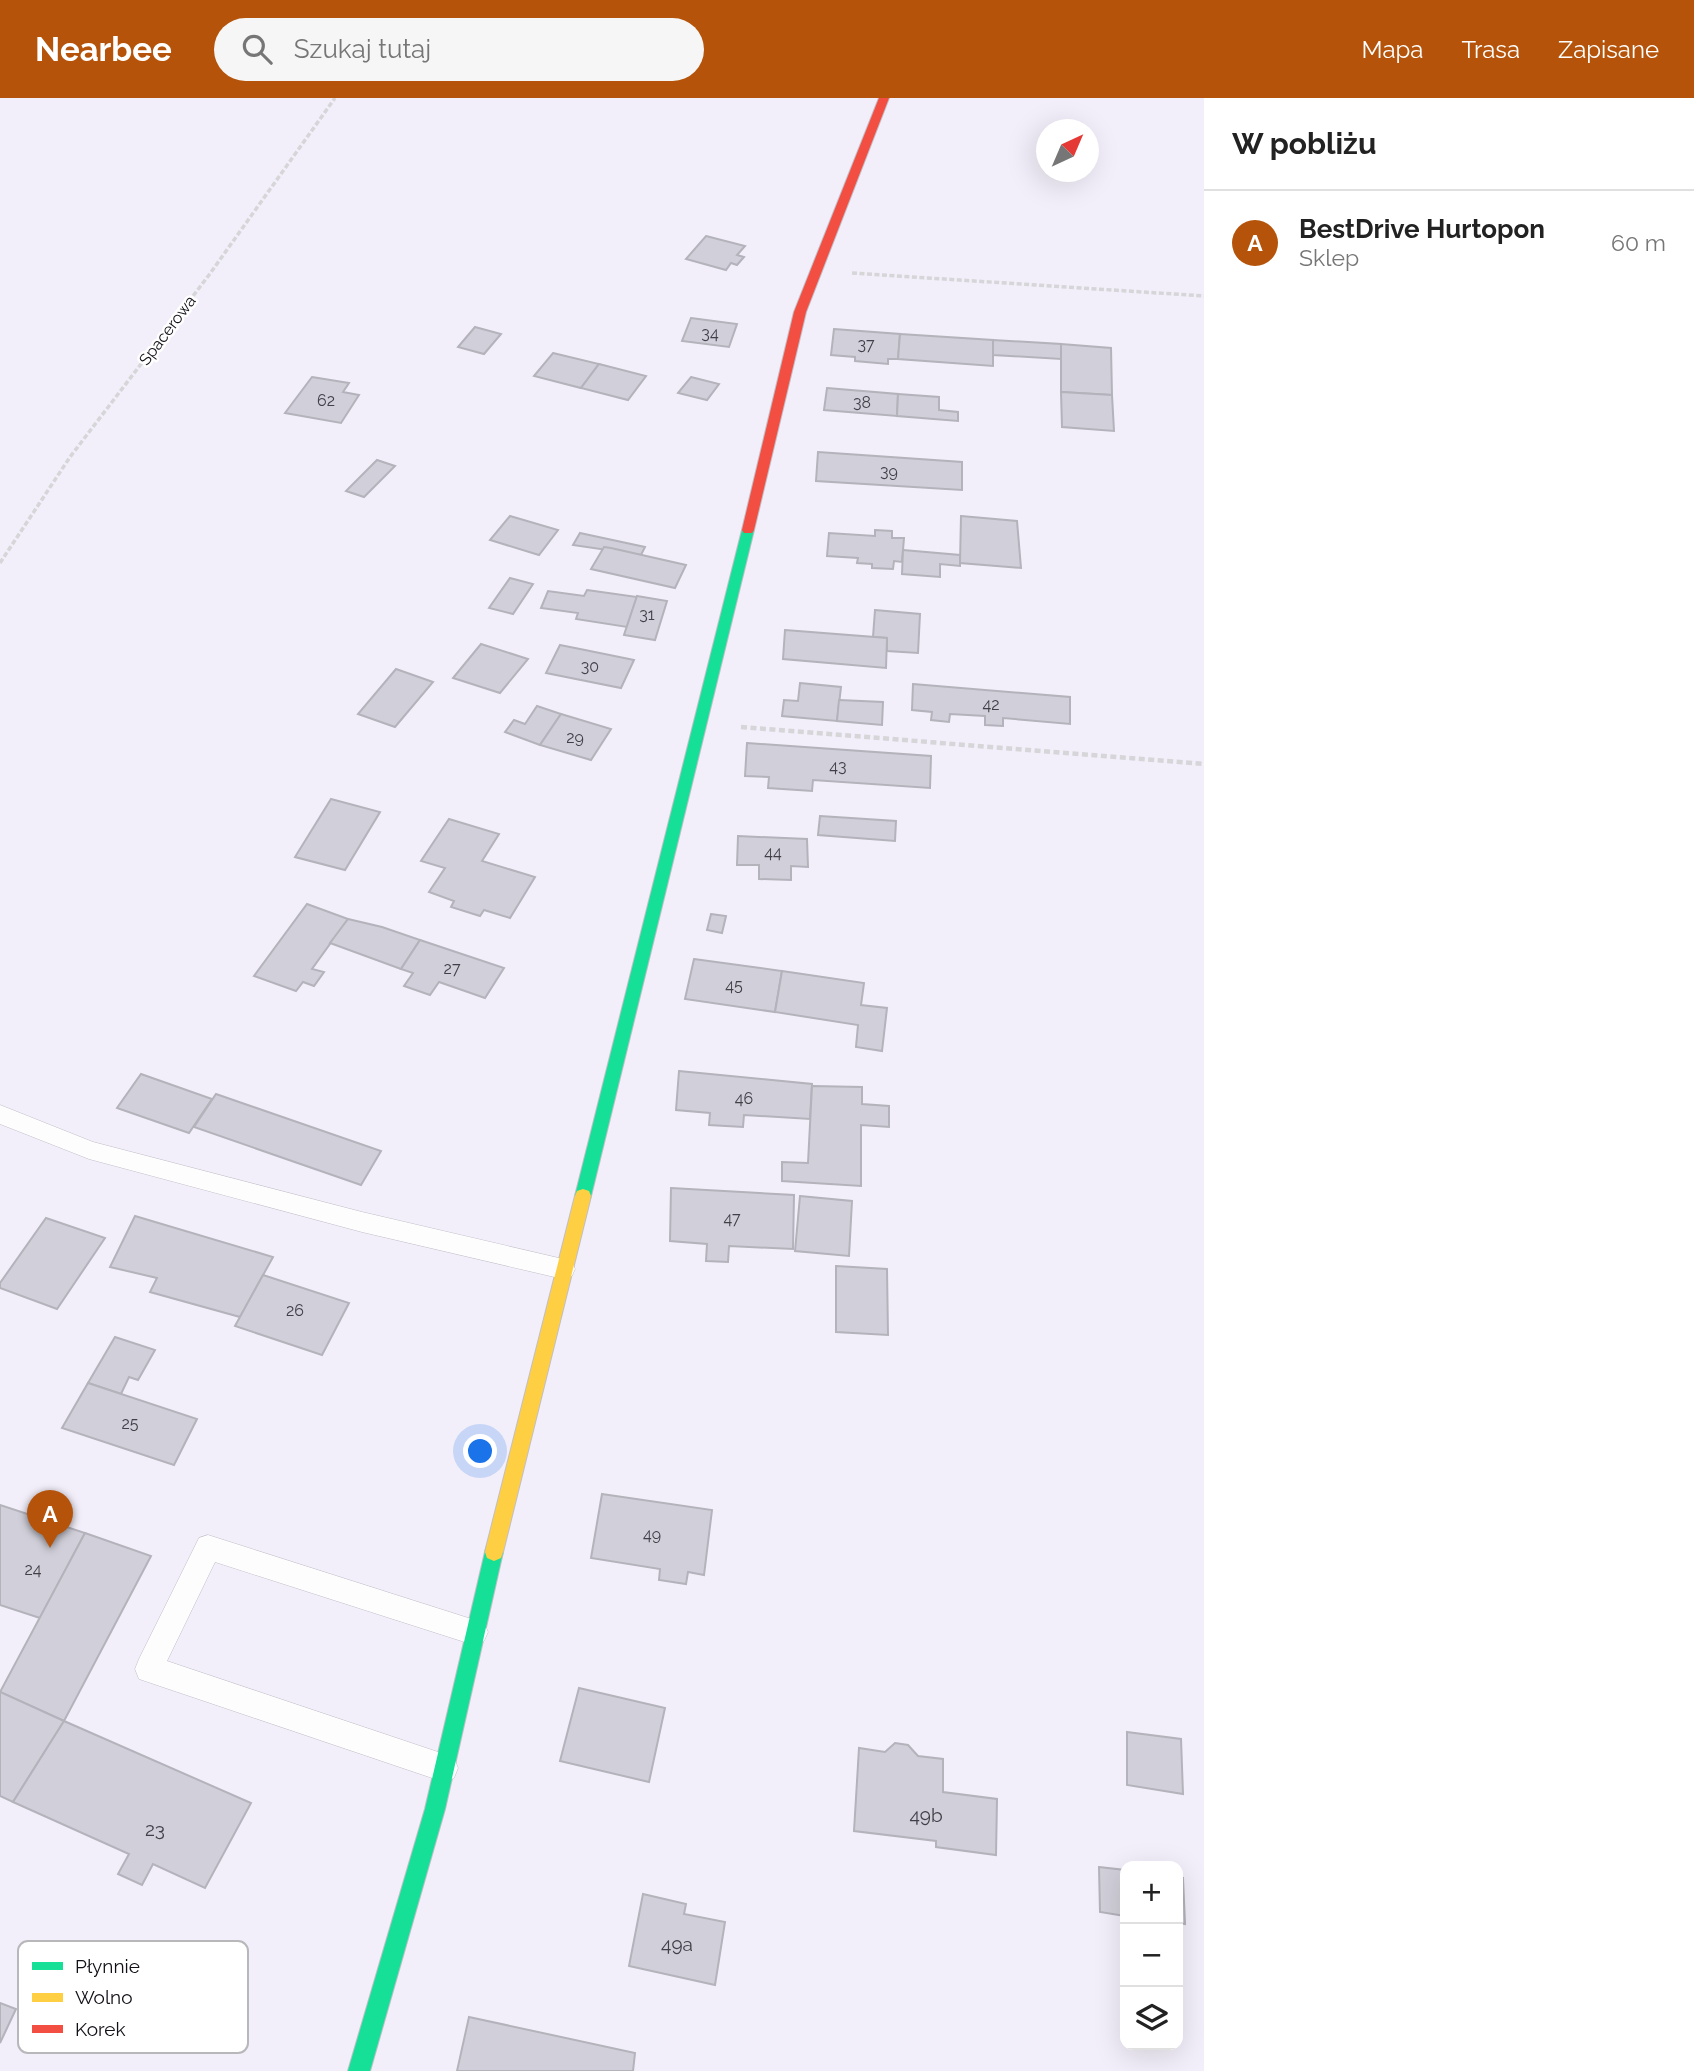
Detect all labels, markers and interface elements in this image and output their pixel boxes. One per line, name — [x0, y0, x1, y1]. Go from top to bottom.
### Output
search box — [214, 18, 704, 81]
text: Nearbee — [35, 30, 172, 69]
icon: search — [238, 30, 276, 68]
text: Szukaj tutaj — [294, 34, 431, 64]
text: Mapa — [1362, 35, 1423, 64]
text: Trasa — [1461, 35, 1520, 64]
text: Zapisane — [1558, 35, 1659, 64]
north arrow — [1036, 119, 1099, 182]
text: W pobliżu — [1232, 126, 1376, 161]
text: BestDrive Hurtopon — [1299, 214, 1545, 244]
text: A — [1247, 229, 1263, 256]
text: 60 m — [1611, 229, 1666, 256]
text: Sklep — [1299, 244, 1359, 271]
street label: Spacerowa — [135, 292, 200, 369]
house number: 34 — [701, 324, 719, 343]
house number: 37 — [857, 335, 875, 354]
house number: 62 — [317, 391, 335, 410]
house number: 38 — [853, 393, 871, 412]
house number: 39 — [880, 462, 898, 481]
house number: 31 — [639, 605, 655, 624]
house number: 30 — [581, 657, 599, 676]
house number: 42 — [982, 695, 1000, 714]
house number: 29 — [566, 728, 584, 747]
house number: 43 — [829, 757, 847, 776]
house number: 44 — [764, 843, 782, 862]
house number: 27 — [444, 959, 461, 978]
house number: 45 — [725, 976, 743, 995]
house number: 46 — [735, 1089, 753, 1108]
house number: 47 — [723, 1209, 741, 1228]
house number: 26 — [286, 1301, 304, 1320]
house number: 25 — [121, 1414, 139, 1433]
your location — [463, 1434, 497, 1468]
pin: A — [27, 1490, 73, 1548]
house number: 49 — [643, 1525, 661, 1544]
house number: 24 — [24, 1560, 42, 1579]
house number: 49b — [909, 1804, 943, 1826]
house number: 23 — [145, 1818, 165, 1840]
map controls — [1120, 1861, 1183, 2050]
button: + — [1120, 1861, 1183, 1924]
button: − — [1120, 1924, 1183, 1987]
house number: 49a — [661, 1933, 693, 1955]
legend — [18, 1941, 248, 2053]
text: Płynnie — [75, 1955, 140, 1977]
text: Wolno — [75, 1986, 132, 2008]
button: layers — [1120, 1987, 1183, 2050]
text: Korek — [75, 2018, 126, 2040]

